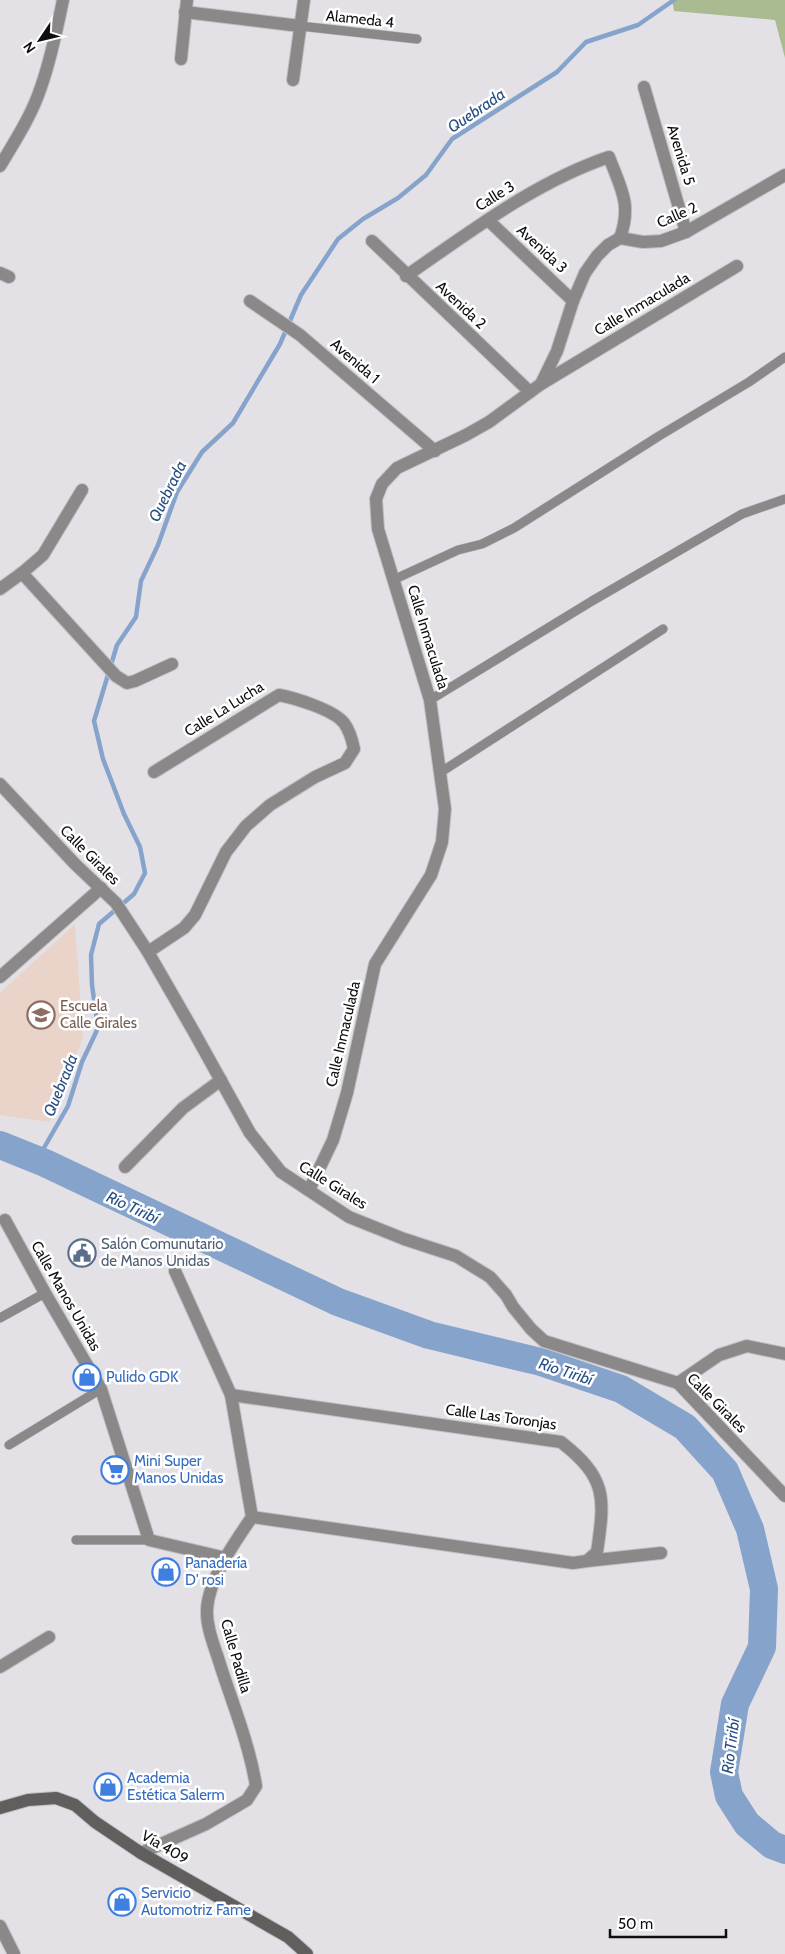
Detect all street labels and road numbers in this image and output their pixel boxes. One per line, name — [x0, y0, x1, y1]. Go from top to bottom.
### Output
street label: Alameda 4 — [325, 6, 395, 32]
street label: Avenida 5 — [663, 123, 699, 187]
street label: Calle 3 — [472, 177, 518, 215]
street label: Calle 2 — [654, 198, 700, 232]
street label: Avenida 3 — [513, 221, 571, 277]
street label: Calle Inmaculada — [591, 268, 694, 339]
street label: Avenida 2 — [432, 277, 490, 333]
street label: Avenida 1 — [327, 335, 383, 387]
street label: Calle Inmaculada — [404, 583, 453, 692]
street label: Calle La Lucha — [181, 677, 268, 740]
street label: Calle Girales — [56, 821, 124, 889]
street label: Calle Inmaculada — [322, 979, 364, 1089]
street label: Calle Girales — [296, 1157, 370, 1213]
street label: Calle Manos Unidas — [27, 1238, 105, 1354]
street label: Calle Girales — [683, 1369, 751, 1437]
street label: Calle Las Toronjas — [444, 1400, 558, 1434]
street label: Calle Padilla — [217, 1617, 255, 1696]
street label: Vía 409 — [138, 1826, 192, 1868]

